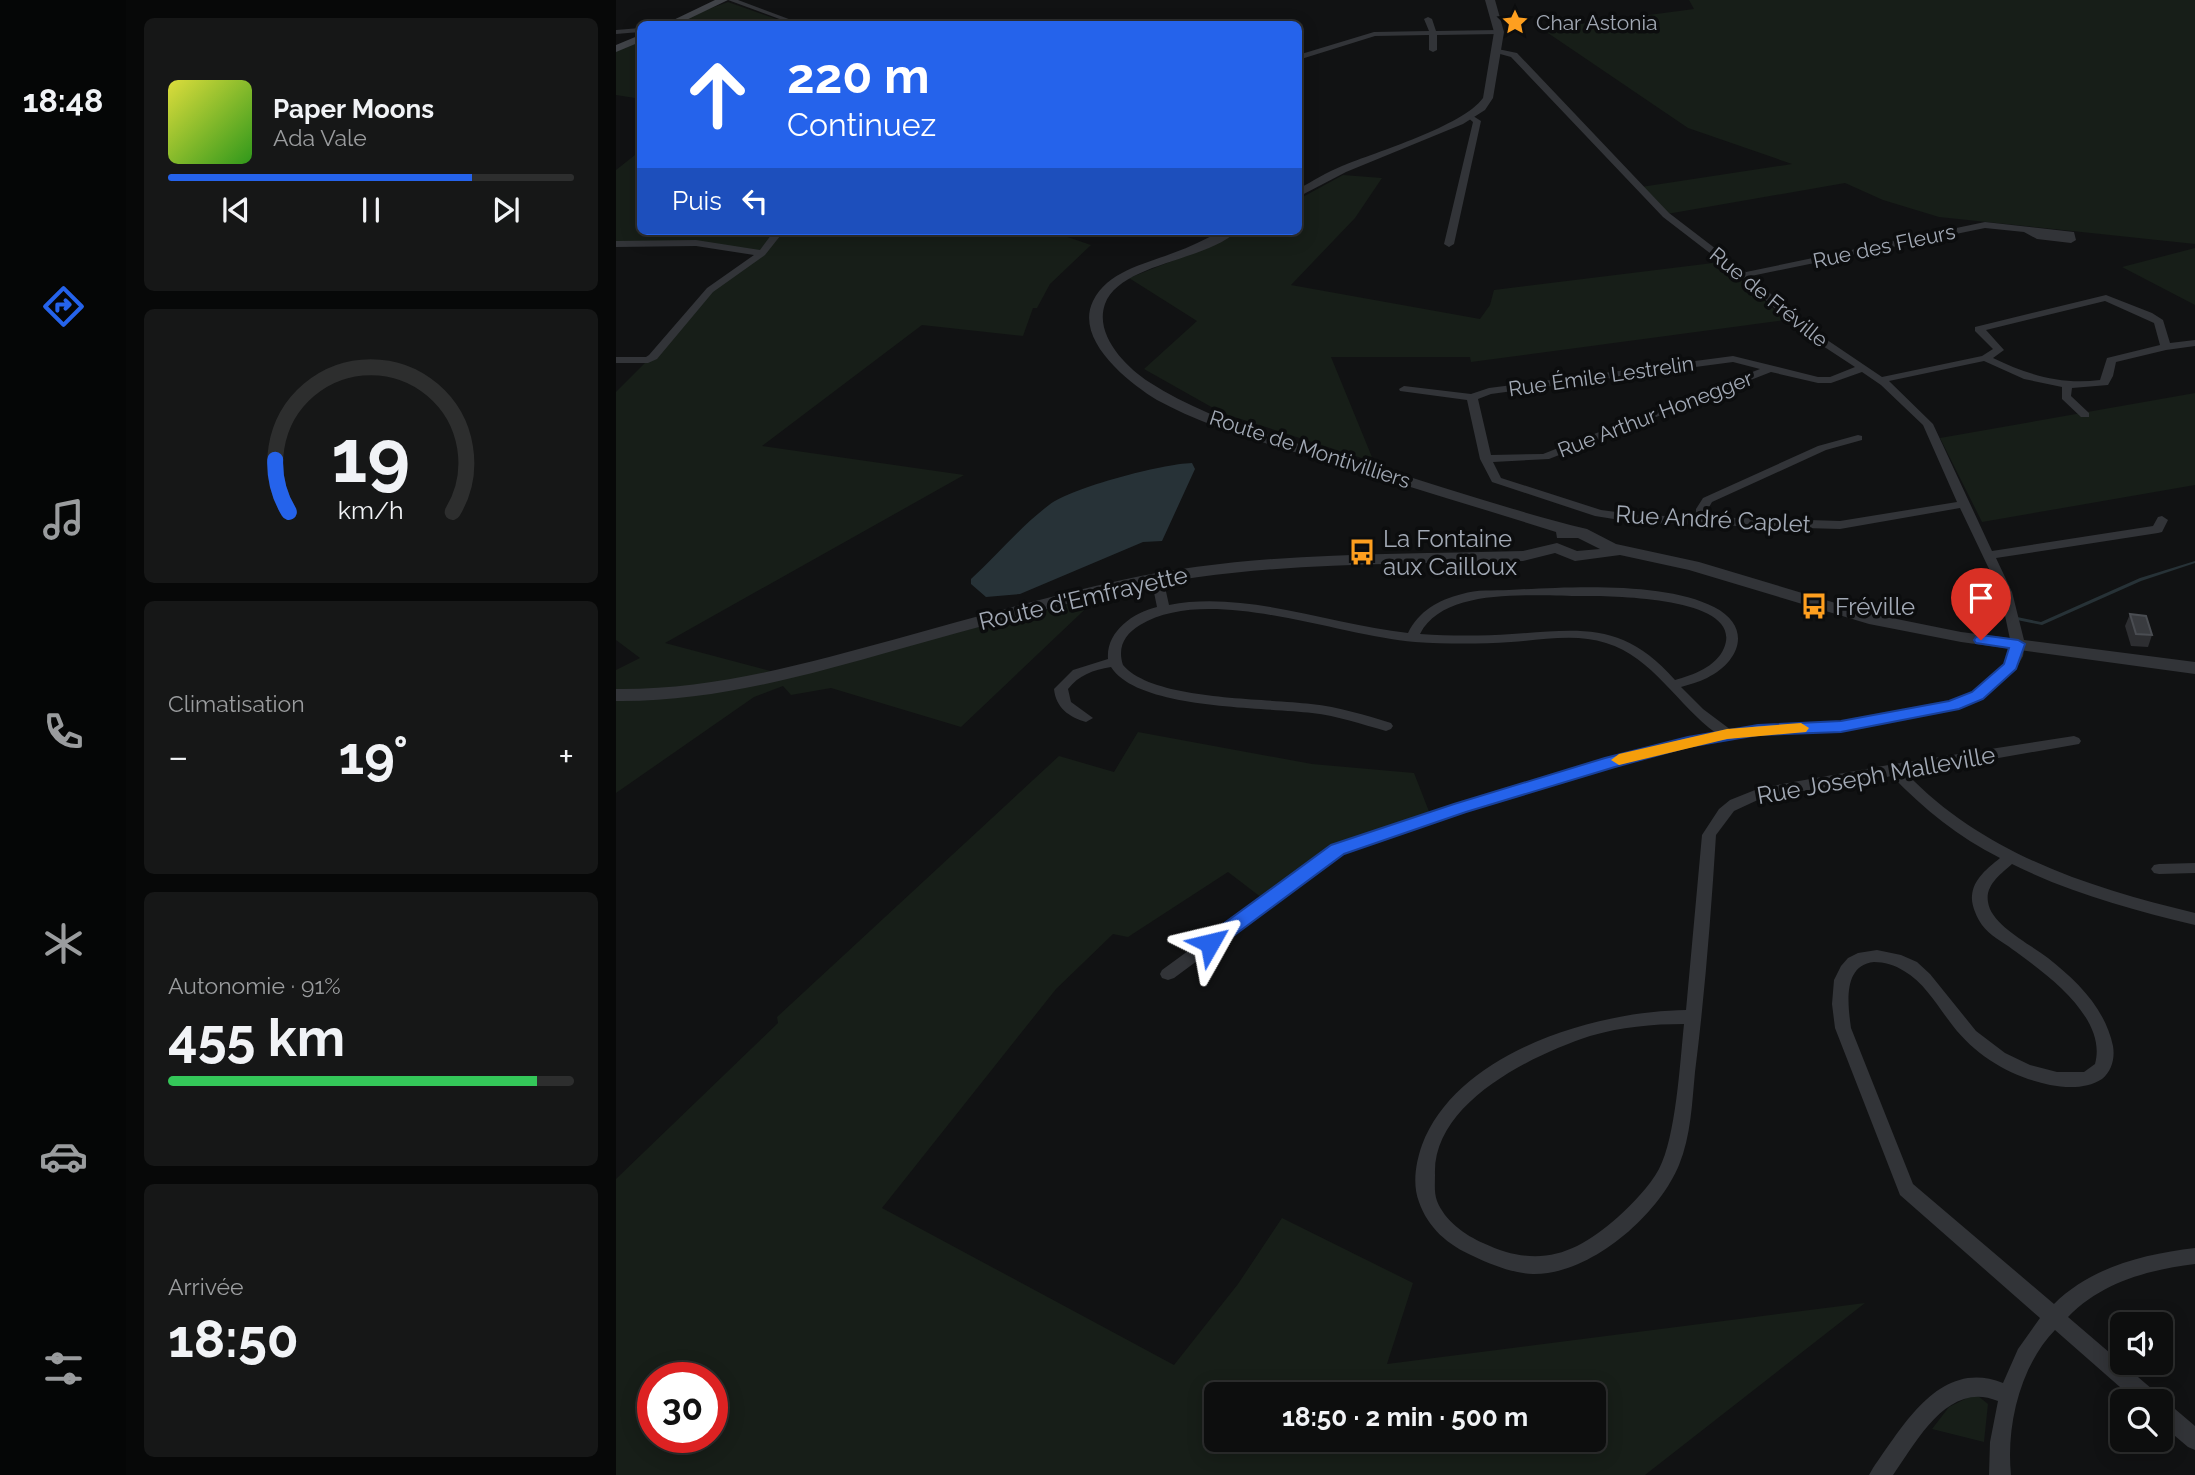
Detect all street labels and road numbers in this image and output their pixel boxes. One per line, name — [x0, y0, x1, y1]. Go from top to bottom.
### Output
street label: Rue des Fleurs — [1810, 219, 1958, 273]
street label: Rue de Fréville — [1705, 242, 1833, 352]
street label: Rue Émile Lestrelin — [1507, 351, 1695, 401]
street label: Rue Arthur Honegger — [1554, 365, 1757, 463]
street label: Route de Montivilliers — [1206, 405, 1414, 493]
street label: Rue André Caplet — [1615, 499, 1811, 539]
street label: Route d'Emfrayette — [976, 560, 1190, 636]
street label: Rue Joseph Malleville — [1755, 740, 1997, 810]

